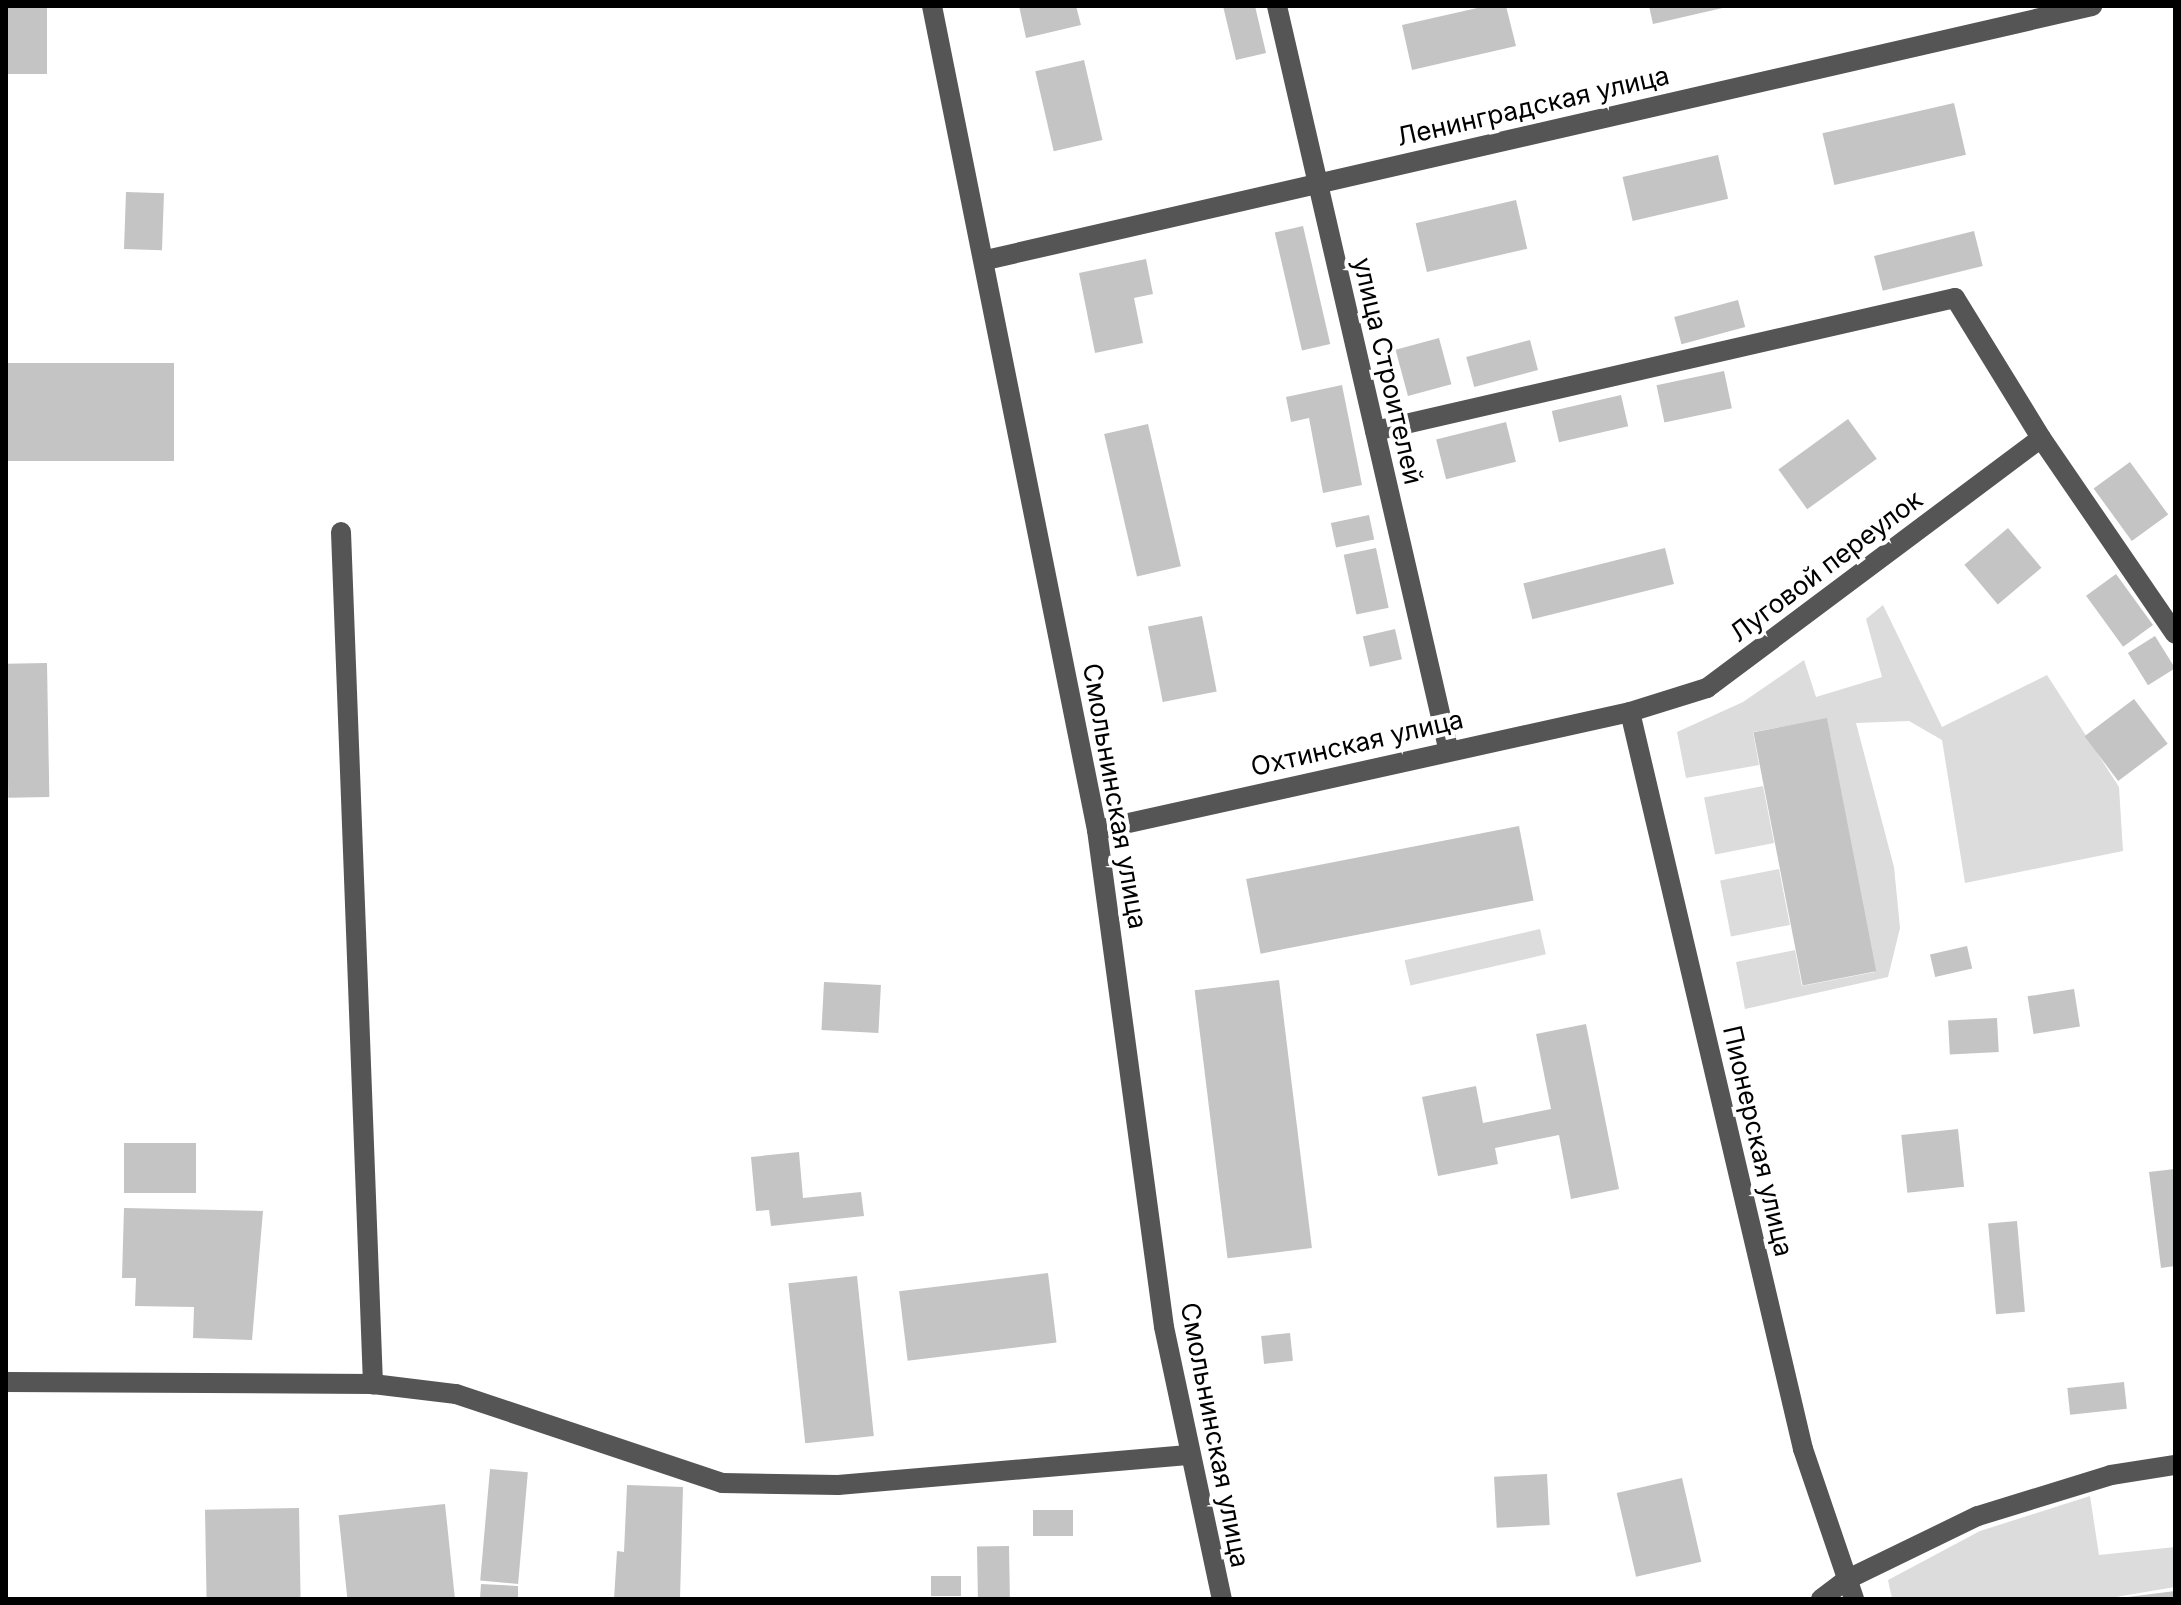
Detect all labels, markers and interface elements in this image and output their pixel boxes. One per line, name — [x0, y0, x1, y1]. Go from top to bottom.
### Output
street label: Ленинградская улица — [1394, 59, 1672, 153]
street label: улица Строителей — [1347, 255, 1429, 487]
street label: Луговой переулок — [1724, 484, 1928, 648]
street label: Смольнинская улица — [1076, 661, 1154, 931]
street label: Охтинская улица — [1248, 703, 1466, 783]
street label: Пионерская улица — [1716, 1023, 1800, 1259]
street label: Смольнинская улица — [1174, 1300, 1256, 1570]

